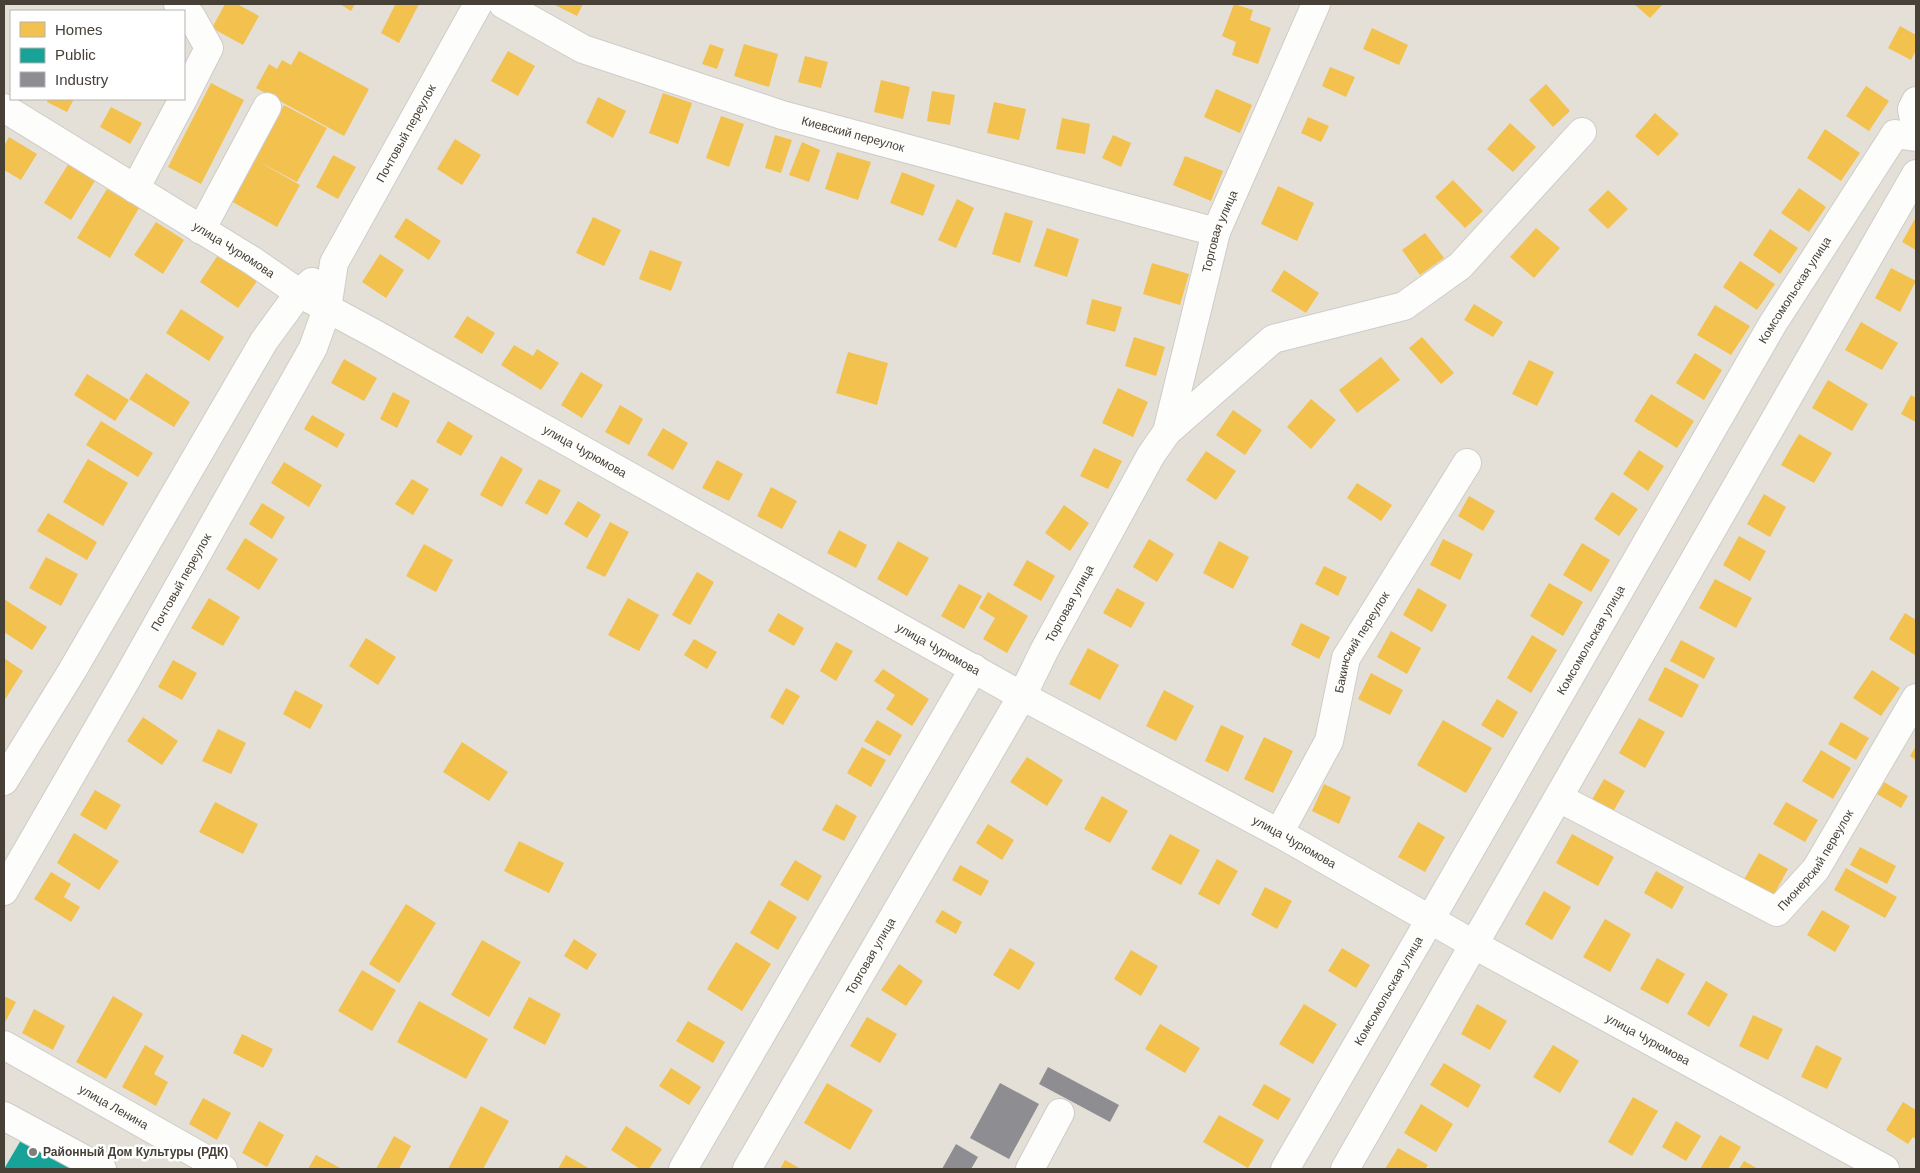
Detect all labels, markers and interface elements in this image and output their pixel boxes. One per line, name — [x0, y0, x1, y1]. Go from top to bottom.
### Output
legend — [10, 10, 185, 100]
text: Homes — [55, 21, 103, 38]
text: Public — [55, 46, 96, 63]
text: Industry — [55, 71, 109, 88]
street label: Почтовый переулок — [373, 81, 439, 185]
street label: Киевский переулок — [800, 114, 907, 155]
street label: Торговая улица — [1199, 188, 1241, 274]
street label: улица Чурюмова — [190, 219, 277, 281]
street label: Комсомольская улица — [1756, 234, 1834, 346]
street label: улица Чурюмова — [540, 422, 629, 480]
street label: Почтовый переулок — [148, 530, 214, 633]
street label: Торговая улица — [1043, 562, 1097, 645]
street label: Комсомольская улица — [1554, 583, 1628, 697]
street label: Бакинский переулок — [1332, 588, 1393, 694]
street label: улица Чурюмова — [894, 620, 983, 678]
street label: Пионерский переулок — [1775, 806, 1857, 913]
street label: улица Чурюмова — [1250, 813, 1339, 871]
street label: Торговая улица — [843, 915, 899, 997]
street label: Комсомольская улица — [1351, 934, 1426, 1048]
street label: улица Чурюмова — [1603, 1011, 1693, 1068]
street label: улица Ленина — [76, 1082, 151, 1132]
place label: Районный Дом Культуры (РДК) — [43, 1145, 228, 1159]
marker: Районный Дом Культуры (РДК) — [27, 1146, 39, 1158]

